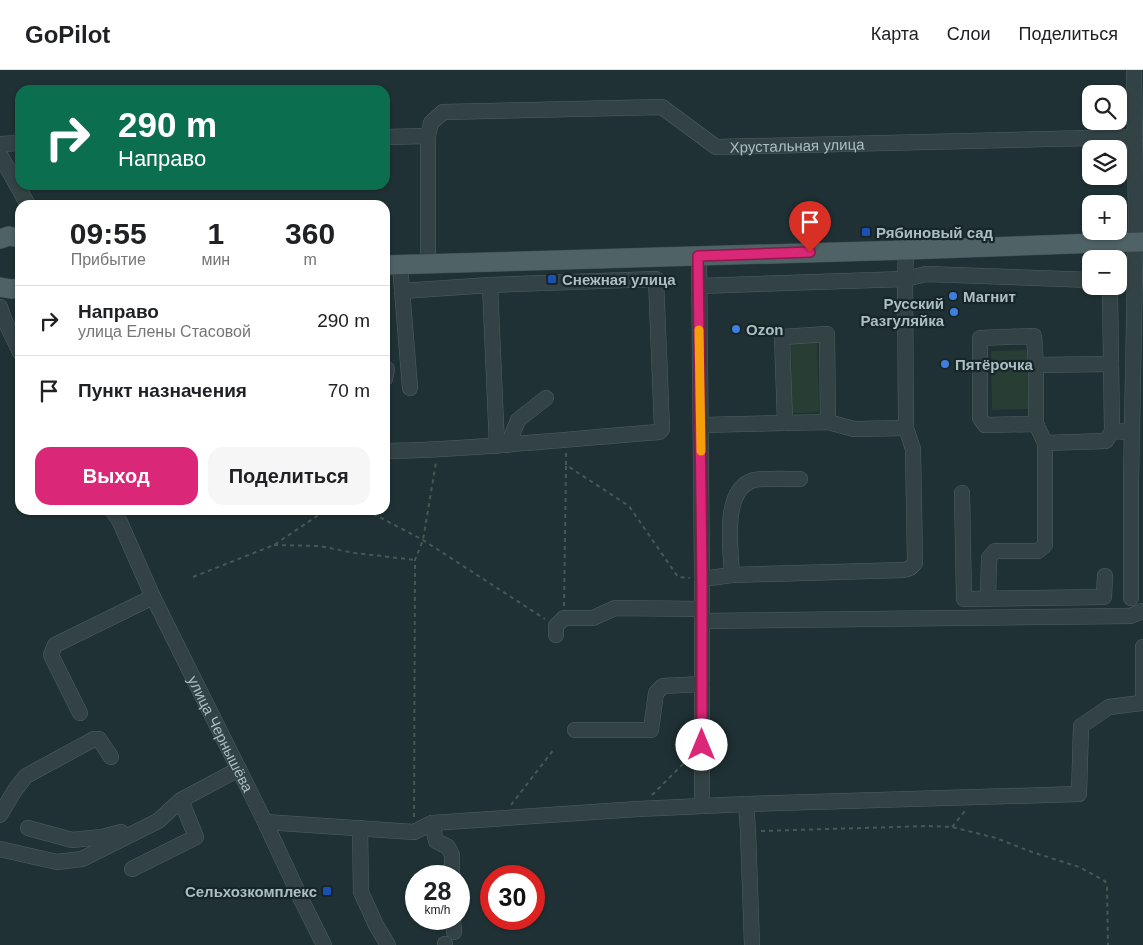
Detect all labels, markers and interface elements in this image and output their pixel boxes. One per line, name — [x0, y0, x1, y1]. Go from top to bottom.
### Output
text: GoPilot — [25, 21, 110, 48]
text: Карта — [871, 24, 919, 44]
text: Слои — [947, 24, 991, 44]
text: Поделиться — [1019, 24, 1118, 44]
map controls — [1082, 85, 1127, 295]
button: search — [1082, 85, 1127, 130]
icon: right — [35, 105, 100, 170]
text: 290 m — [118, 105, 217, 144]
street label: Хрустальная улица — [729, 135, 865, 155]
button: layers — [1082, 140, 1127, 185]
text: Направо — [118, 146, 206, 171]
button: + — [1082, 195, 1127, 240]
pin — [789, 201, 831, 252]
icon: arrive — [796, 208, 824, 236]
text: 09:55 — [70, 217, 147, 250]
text: 1 — [207, 217, 224, 250]
text: 360 — [285, 217, 335, 250]
place label: Рябиновый сад — [876, 224, 994, 241]
marker: Рябиновый сад — [860, 226, 872, 238]
button: − — [1082, 250, 1127, 295]
text: Прибытие — [71, 251, 146, 268]
text: мин — [201, 251, 230, 268]
text: m — [303, 251, 317, 268]
place label: Снежная улица — [562, 271, 676, 288]
marker: Снежная улица — [546, 273, 558, 285]
place label: Магнит — [963, 288, 1016, 305]
marker: Магнит — [947, 290, 959, 302]
place label: Русский Разгуляйка — [860, 295, 945, 329]
text: Направо — [78, 301, 159, 322]
marker: Русский Разгуляйка — [948, 306, 960, 318]
icon: right — [35, 307, 63, 335]
text: 290 m — [317, 310, 370, 331]
place label: Ozon — [746, 321, 784, 338]
text: улица Елены Стасовой — [78, 323, 251, 340]
marker: Ozon — [730, 323, 742, 335]
place label: Пятёрочка — [955, 356, 1033, 373]
marker: Пятёрочка — [939, 358, 951, 370]
icon: arrive — [35, 377, 63, 405]
text: Пункт назначения — [78, 380, 247, 401]
text: 70 m — [328, 380, 370, 401]
button: Выход — [35, 447, 198, 505]
button: Поделиться — [208, 447, 370, 505]
street label: улица Чернышёва — [185, 673, 257, 795]
position arrow — [675, 718, 727, 770]
speed limit sign: 30 — [480, 865, 545, 930]
text: 28 — [424, 877, 451, 905]
place label: Сельхозкомплекс — [185, 883, 317, 900]
marker: Сельхозкомплекс — [321, 885, 333, 897]
text: km/h — [424, 903, 451, 917]

